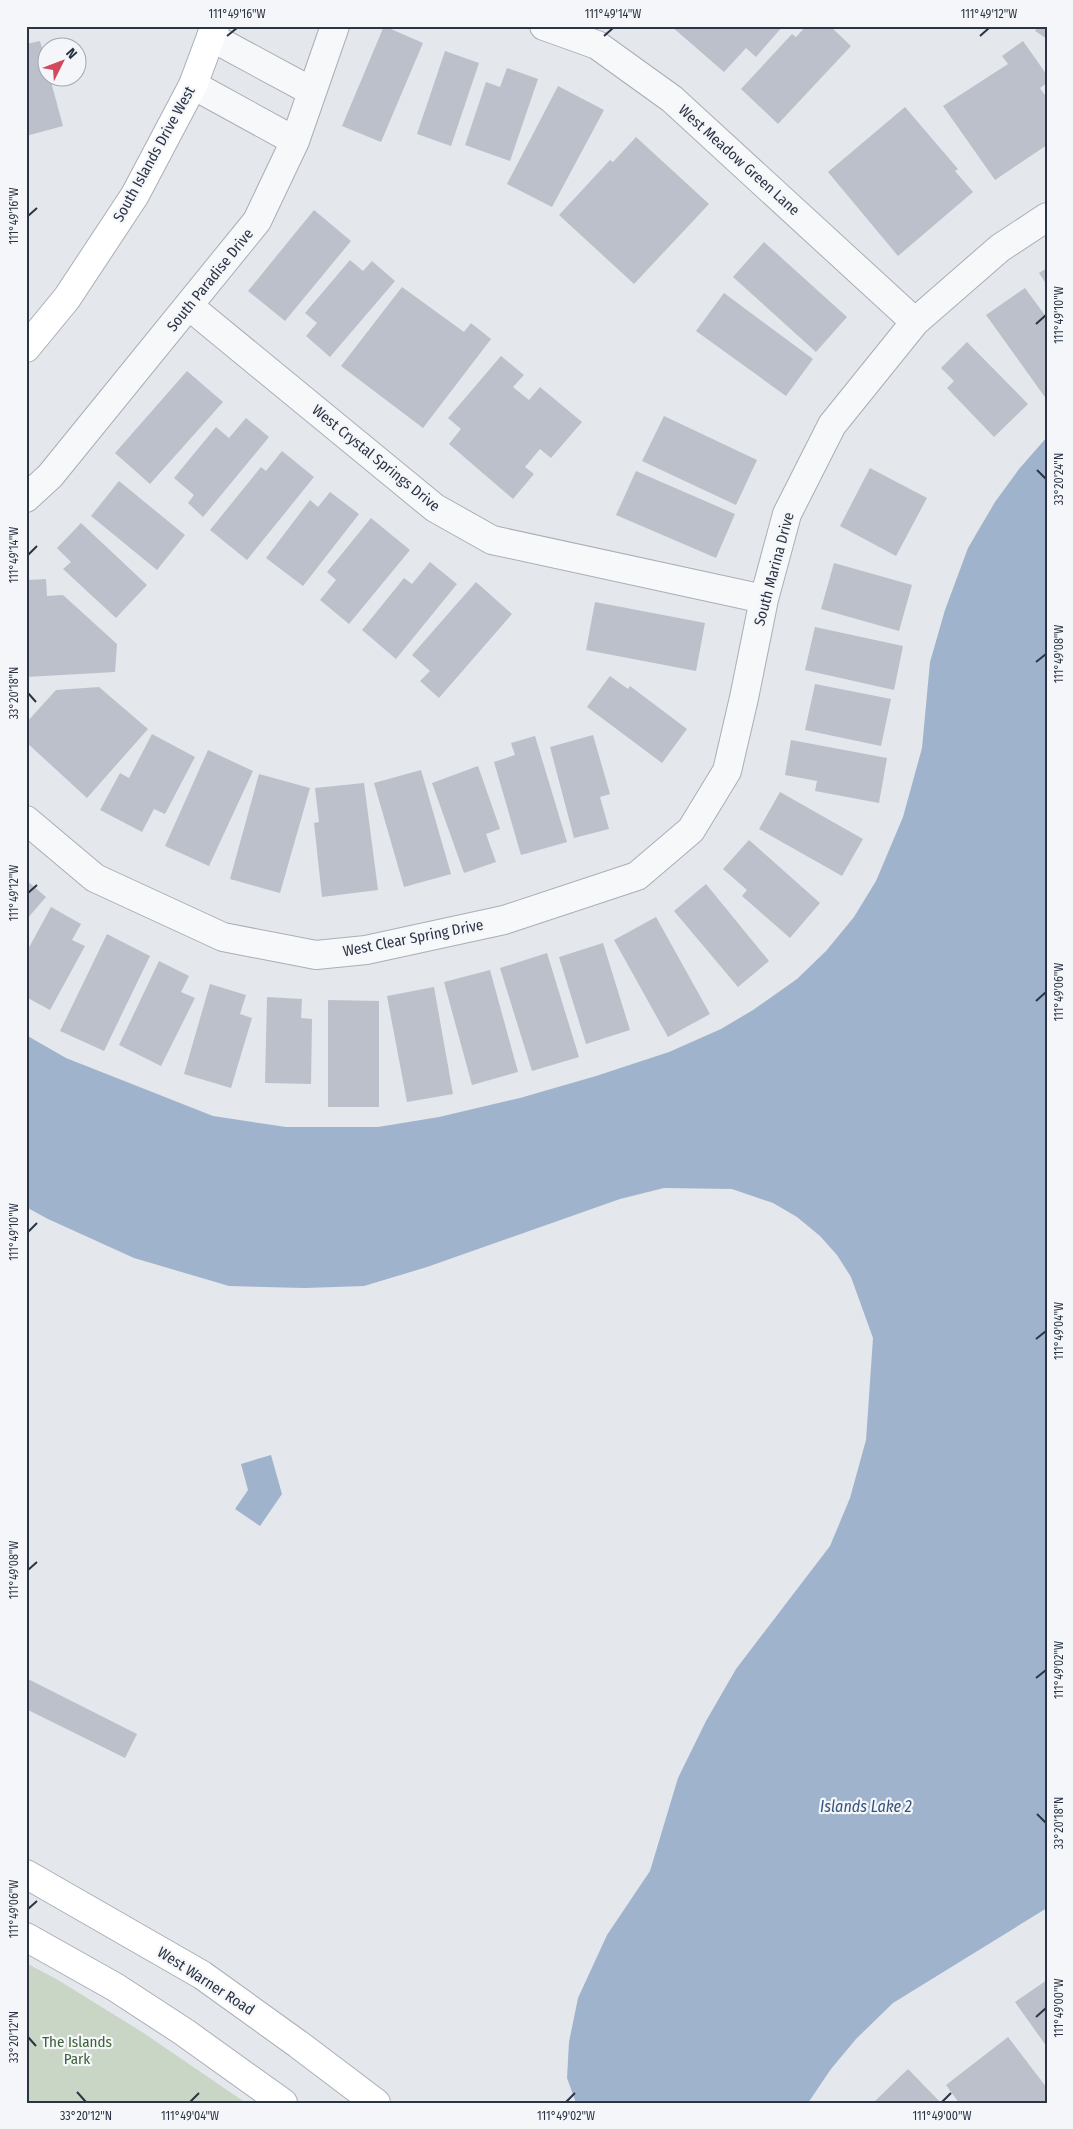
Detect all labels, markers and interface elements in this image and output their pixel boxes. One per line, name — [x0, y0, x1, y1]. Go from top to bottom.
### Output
text: 111°49'16"W — [208, 7, 266, 21]
text: 111°49'14"W — [585, 7, 641, 21]
text: 111°49'12"W — [961, 7, 1017, 21]
north arrow — [38, 38, 88, 88]
text: N — [62, 45, 80, 62]
street label: South Islands Drive West — [109, 83, 199, 225]
street label: West Meadow Green Lane — [675, 101, 803, 219]
text: 111°49'16"W — [7, 187, 21, 245]
street label: South Paradise Drive — [163, 225, 257, 335]
text: 111°49'10"W — [1052, 286, 1066, 344]
street label: West Crystal Springs Drive — [308, 401, 444, 515]
text: 33°20'24"N — [1052, 453, 1066, 505]
street label: South Marina Drive — [750, 510, 798, 628]
text: 111°49'14"W — [7, 527, 21, 583]
text: 111°49'08"W — [1052, 625, 1066, 683]
text: 33°20'18"N — [7, 667, 21, 719]
text: 111°49'12"W — [7, 865, 21, 921]
street label: West Clear Spring Drive — [341, 916, 485, 960]
text: 111°49'06"W — [1052, 963, 1066, 1021]
text: 111°49'10"W — [7, 1203, 21, 1261]
text: 111°49'04"W — [1052, 1302, 1066, 1360]
text: 111°49'08"W — [7, 1541, 21, 1599]
text: 111°49'02"W — [1052, 1641, 1066, 1699]
water label: Islands Lake 2 — [820, 1797, 912, 1816]
text: 33°20'18"N — [1052, 1797, 1066, 1849]
text: 111°49'06"W — [7, 1880, 21, 1938]
street label: West Warner Road — [154, 1943, 258, 2019]
text: 111°49'00"W — [1052, 1979, 1066, 2037]
text: 33°20'12"N — [7, 2011, 21, 2063]
park label: The Islands Park — [42, 2033, 112, 2068]
text: 33°20'12"N — [60, 2109, 112, 2123]
text: 111°49'04"W — [161, 2109, 219, 2123]
text: 111°49'02"W — [537, 2109, 595, 2123]
text: 111°49'00"W — [913, 2109, 971, 2123]

